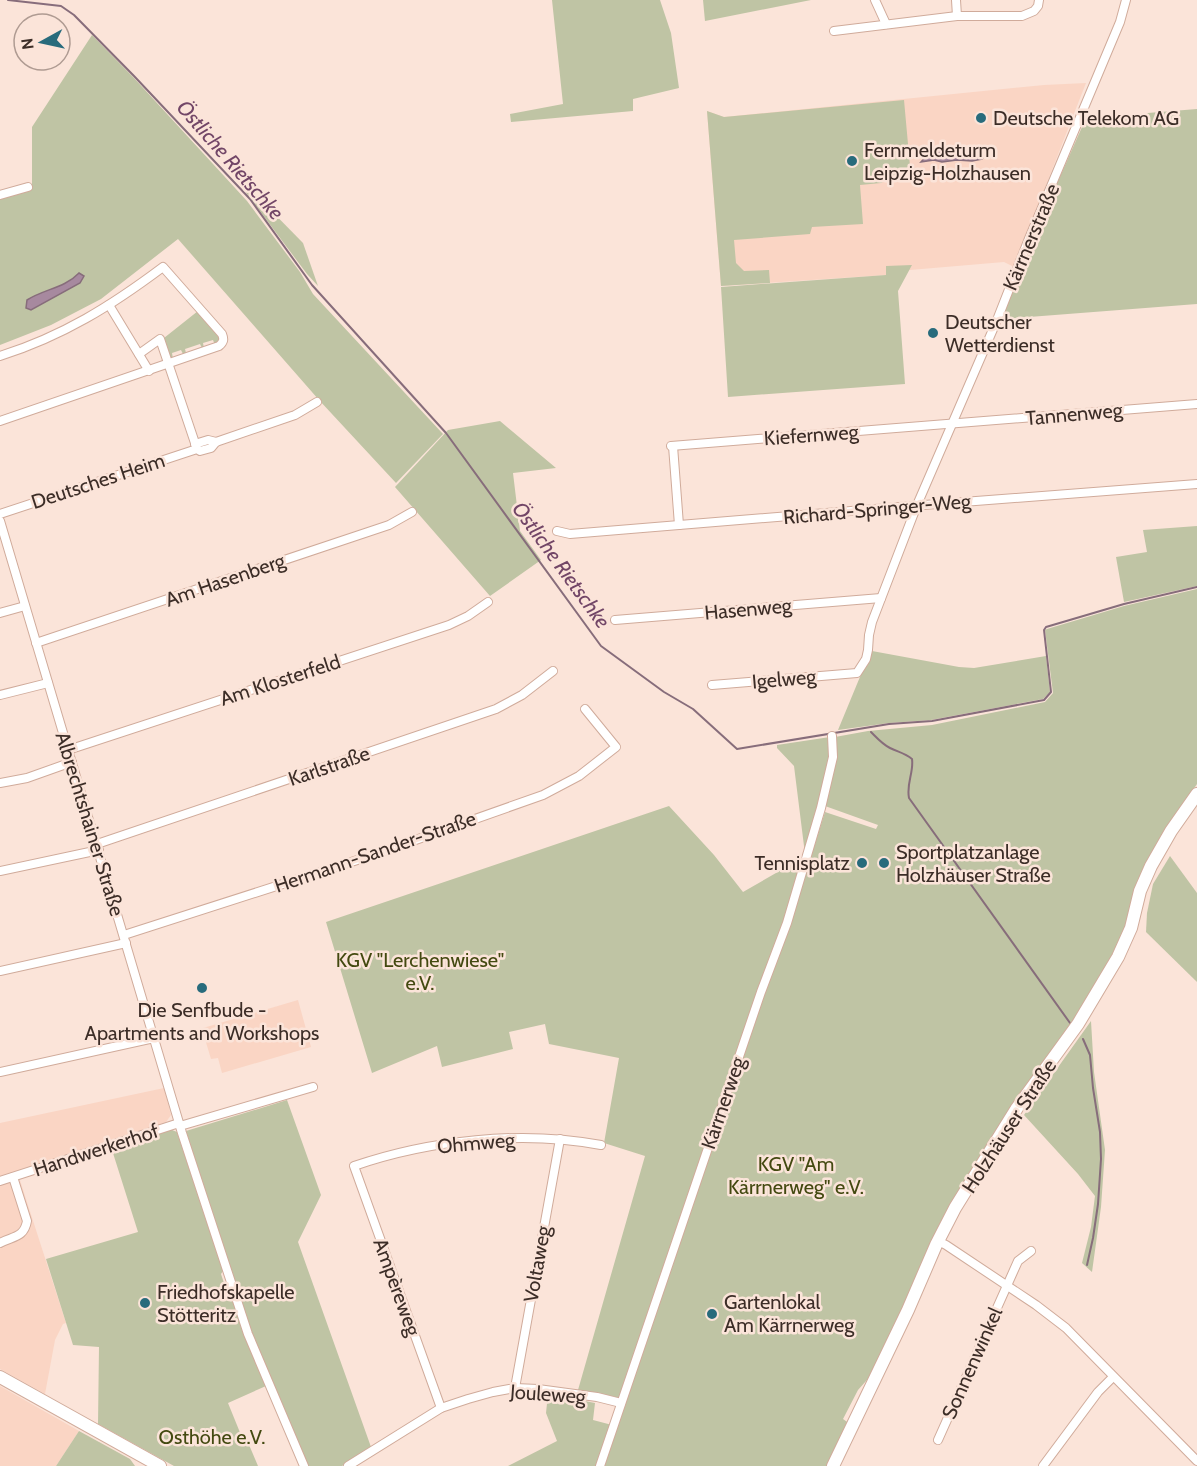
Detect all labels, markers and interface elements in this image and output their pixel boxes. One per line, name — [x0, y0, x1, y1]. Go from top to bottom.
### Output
north arrow — [12, 12, 72, 72]
text: N — [17, 37, 38, 51]
water label: Östliche Rietschke — [172, 95, 289, 225]
place label: Deutsche Telekom AG — [993, 106, 1179, 130]
marker: Deutsche Telekom AG — [974, 111, 988, 125]
place label: Fernmeldeturm Leipzig-Holzhausen — [864, 138, 1031, 185]
marker: Fernmeldeturm Leipzig-Holzhausen — [845, 154, 859, 168]
street label: Kärrnerstraße — [998, 180, 1064, 294]
place label: Deutscher Wetterdienst — [945, 310, 1055, 357]
marker: Deutscher Wetterdienst — [926, 326, 940, 340]
street label: Tannenweg — [1025, 398, 1125, 430]
street label: Kiefernweg — [763, 420, 860, 450]
street label: Deutsches Heim — [28, 448, 168, 514]
street label: Richard-Springer-Weg — [782, 489, 973, 529]
water label: Östliche Rietschke — [507, 497, 616, 633]
street label: Am Hasenberg — [162, 548, 289, 612]
street label: Hasenweg — [703, 593, 794, 625]
street label: Am Klosterfeld — [217, 649, 343, 711]
street label: Igelweg — [751, 664, 818, 694]
street label: Albrechtshainer Straße — [51, 729, 129, 919]
street label: Karlstraße — [285, 741, 373, 791]
street label: Hermann-Sander-Straße — [271, 806, 479, 898]
place label: Sportplatzanlage Holzhäuser Straße — [896, 840, 1051, 887]
place label: Tennisplatz — [754, 851, 850, 875]
marker: Tennisplatz — [855, 856, 869, 870]
marker: Sportplatzanlage Holzhäuser Straße — [877, 856, 891, 870]
park label: KGV "Lerchenwiese" e.V. — [336, 948, 504, 995]
marker: Die Senfbude - Apartments and Workshops — [195, 981, 209, 995]
place label: Die Senfbude - Apartments and Workshops — [85, 998, 319, 1045]
street label: Kärrnerweg — [696, 1053, 750, 1152]
street label: Holzhäuser Straße — [957, 1055, 1061, 1197]
street label: Handwerkerhof — [30, 1118, 162, 1182]
street label: Ohmweg — [436, 1128, 517, 1158]
park label: KGV "Am Kärrnerweg" e.V. — [728, 1152, 864, 1199]
street label: Voltaweg — [518, 1223, 556, 1304]
street label: Ampèreweg — [368, 1235, 426, 1340]
place label: Friedhofskapelle Stötteritz — [157, 1280, 295, 1327]
place label: Gartenlokal Am Kärrnerweg — [724, 1290, 855, 1337]
marker: Friedhofskapelle Stötteritz — [138, 1296, 152, 1310]
street label: Sonnenwinkel — [937, 1303, 1007, 1423]
marker: Gartenlokal Am Kärrnerweg — [705, 1307, 719, 1321]
street label: Jouleweg — [508, 1379, 588, 1409]
park label: Osthöhe e.V. — [159, 1425, 265, 1449]

